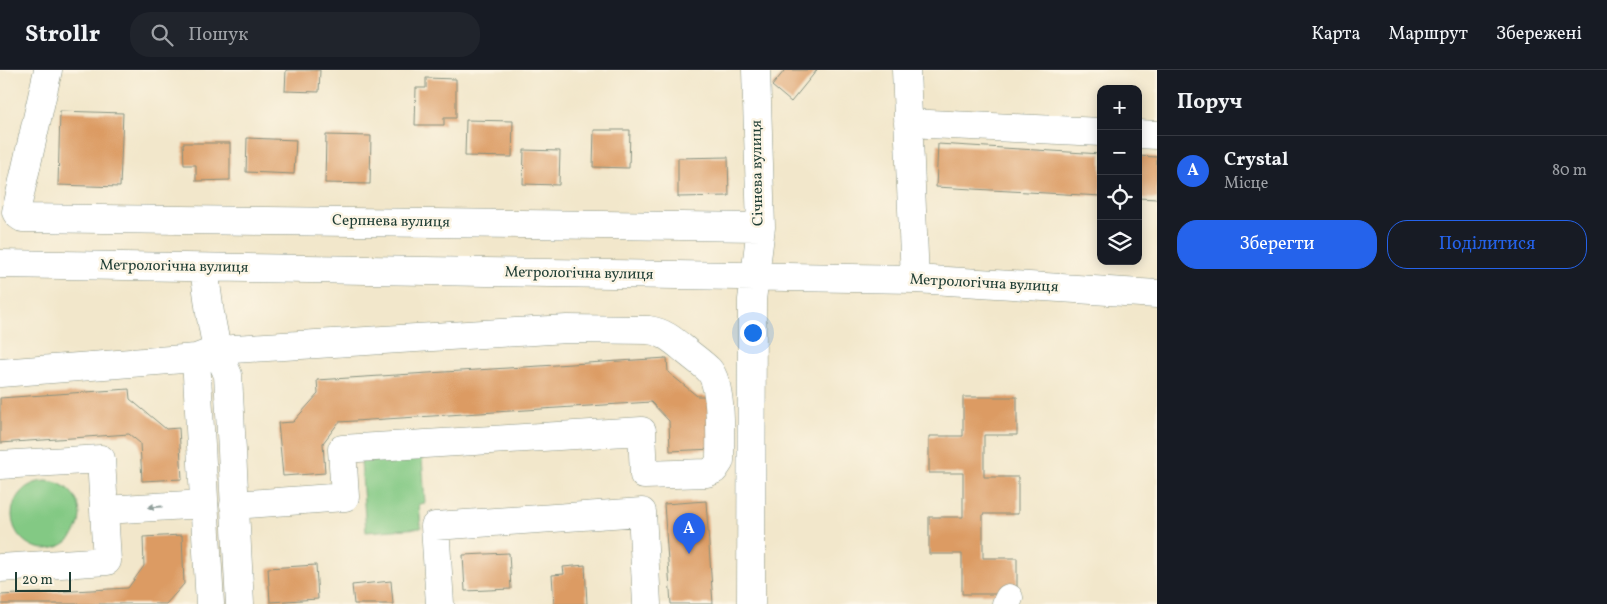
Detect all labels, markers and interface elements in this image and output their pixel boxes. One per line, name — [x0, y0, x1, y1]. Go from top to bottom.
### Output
search box — [130, 12, 480, 57]
text: Strollr — [25, 18, 100, 52]
icon: search — [148, 21, 176, 49]
text: Пошук — [188, 22, 248, 48]
text: Карта — [1312, 22, 1360, 47]
text: Маршрут — [1388, 22, 1468, 47]
text: Збережені — [1496, 22, 1582, 47]
map controls — [1097, 85, 1142, 265]
button: + — [1097, 85, 1142, 130]
text: Поруч — [1177, 88, 1242, 117]
street label: Січнева вулиця — [747, 120, 769, 226]
button: − — [1097, 130, 1142, 175]
text: Crystal — [1224, 147, 1288, 173]
text: A — [1187, 160, 1199, 182]
text: 80 m — [1552, 160, 1587, 182]
text: Місце — [1224, 173, 1268, 195]
button: locate — [1097, 175, 1142, 220]
street label: Серпнева вулиця — [332, 210, 450, 234]
button: layers — [1097, 220, 1142, 265]
button: Зберегти — [1177, 220, 1377, 269]
button: Поділитися — [1387, 220, 1587, 269]
street label: Метрологічна вулиця — [99, 255, 249, 279]
street label: Метрологічна вулиця — [504, 262, 654, 286]
street label: Метрологічна вулиця — [909, 270, 1059, 298]
your location — [740, 320, 766, 346]
one-way arrow — [147, 504, 163, 512]
pin: A — [673, 513, 705, 554]
scale bar — [15, 569, 71, 592]
text: 20 m — [22, 571, 53, 590]

